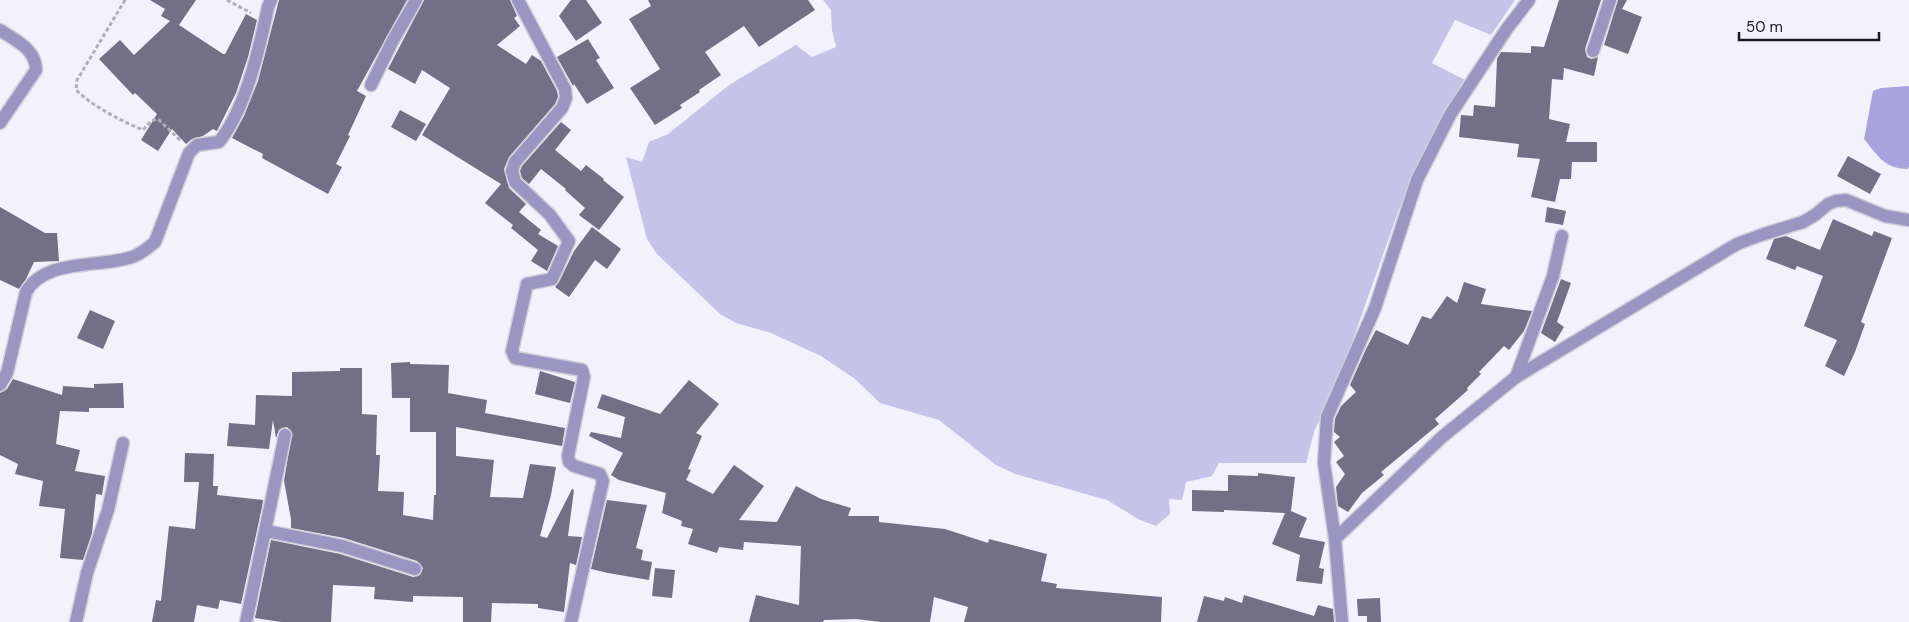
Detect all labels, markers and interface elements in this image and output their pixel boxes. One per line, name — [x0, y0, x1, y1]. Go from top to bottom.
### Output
scale bar — [1739, 10, 1879, 42]
text: 50 m — [1746, 17, 1783, 37]

